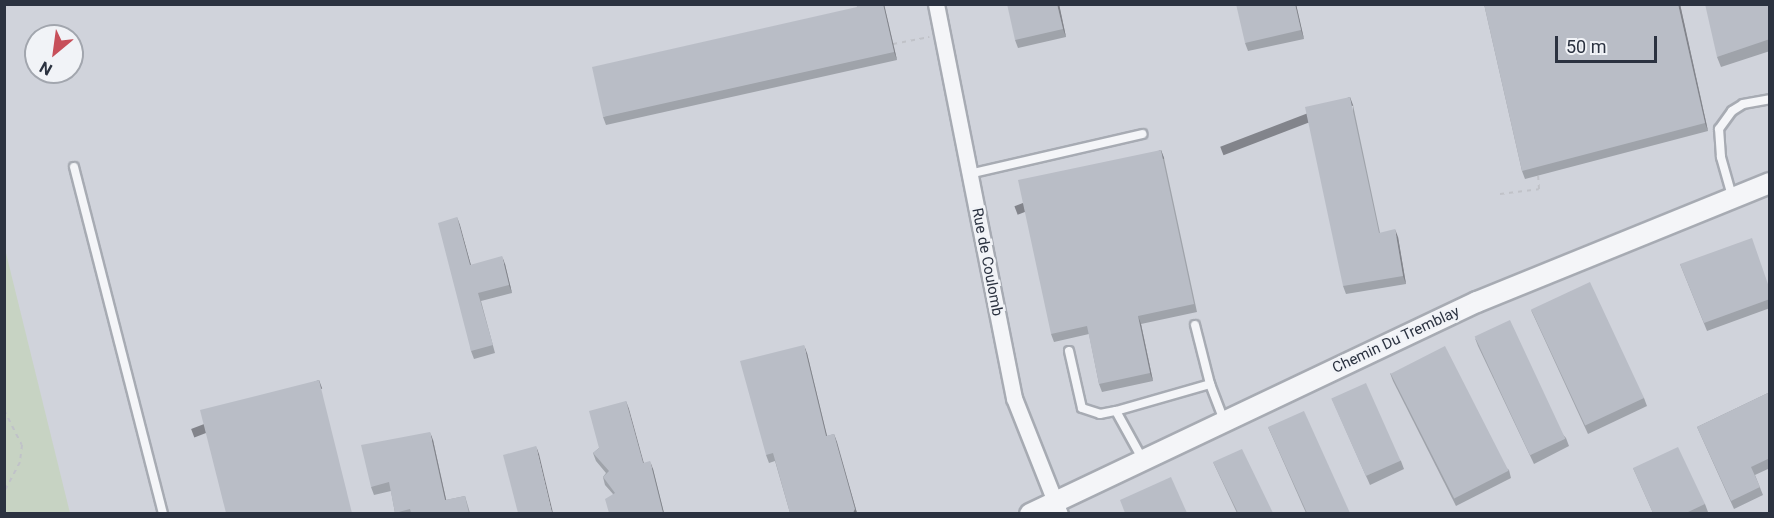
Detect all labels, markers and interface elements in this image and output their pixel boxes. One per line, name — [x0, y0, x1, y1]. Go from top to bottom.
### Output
north arrow — [24, 24, 84, 84]
scale bar — [1558, 24, 1660, 62]
text: 50 m — [1566, 36, 1606, 57]
text: N — [36, 57, 56, 79]
street label: Rue de Coulomb — [968, 206, 1006, 318]
street label: Chemin Du Tremblay — [1330, 303, 1462, 377]

